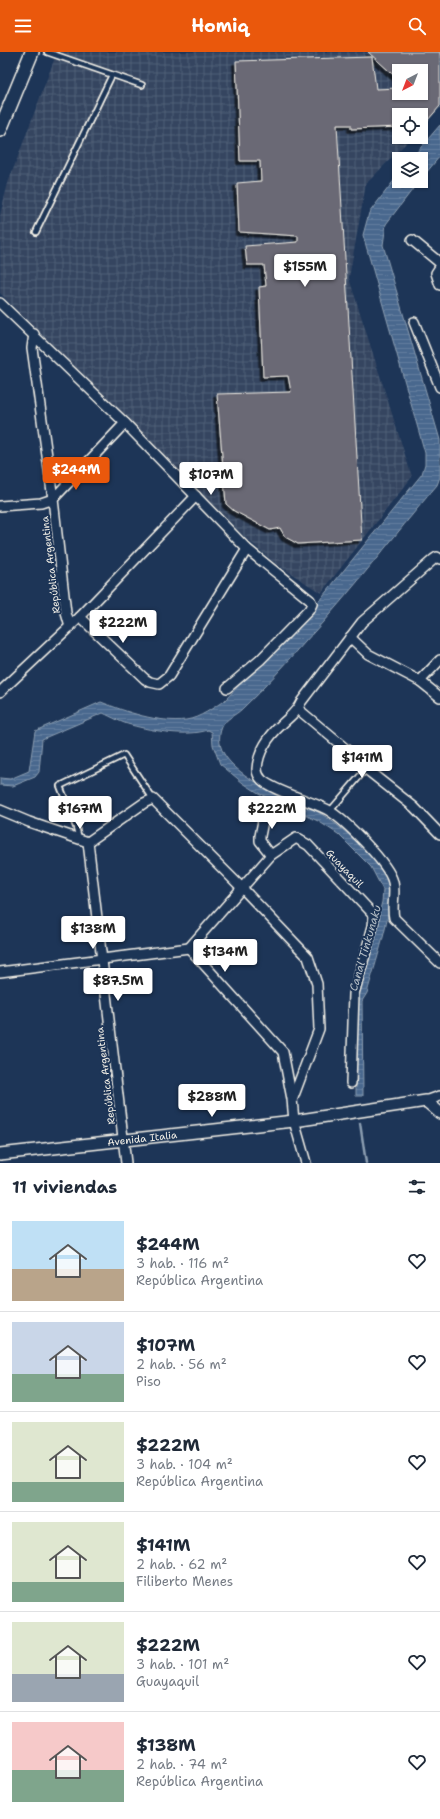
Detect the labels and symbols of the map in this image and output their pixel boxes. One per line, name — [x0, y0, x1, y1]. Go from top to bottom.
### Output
north arrow — [392, 64, 428, 100]
pin: $155M — [277, 254, 333, 288]
pin: $244M — [48, 457, 104, 491]
pin: $107M — [183, 462, 239, 496]
street label: República Argentina — [38, 515, 63, 614]
pin: $222M — [95, 610, 151, 644]
pin: $141M — [334, 745, 390, 779]
pin: $167M — [52, 796, 108, 830]
pin: $222M — [244, 796, 300, 830]
street label: Guayaquil — [323, 846, 366, 890]
water label: Canal Tinkunaku — [346, 903, 385, 993]
pin: $138M — [65, 916, 121, 950]
pin: $134M — [197, 939, 253, 973]
pin: $87.5M — [85, 968, 151, 1002]
street label: República Argentina — [93, 1026, 118, 1125]
pin: $288M — [184, 1084, 240, 1118]
street label: Avenida Italia — [107, 1128, 179, 1149]

